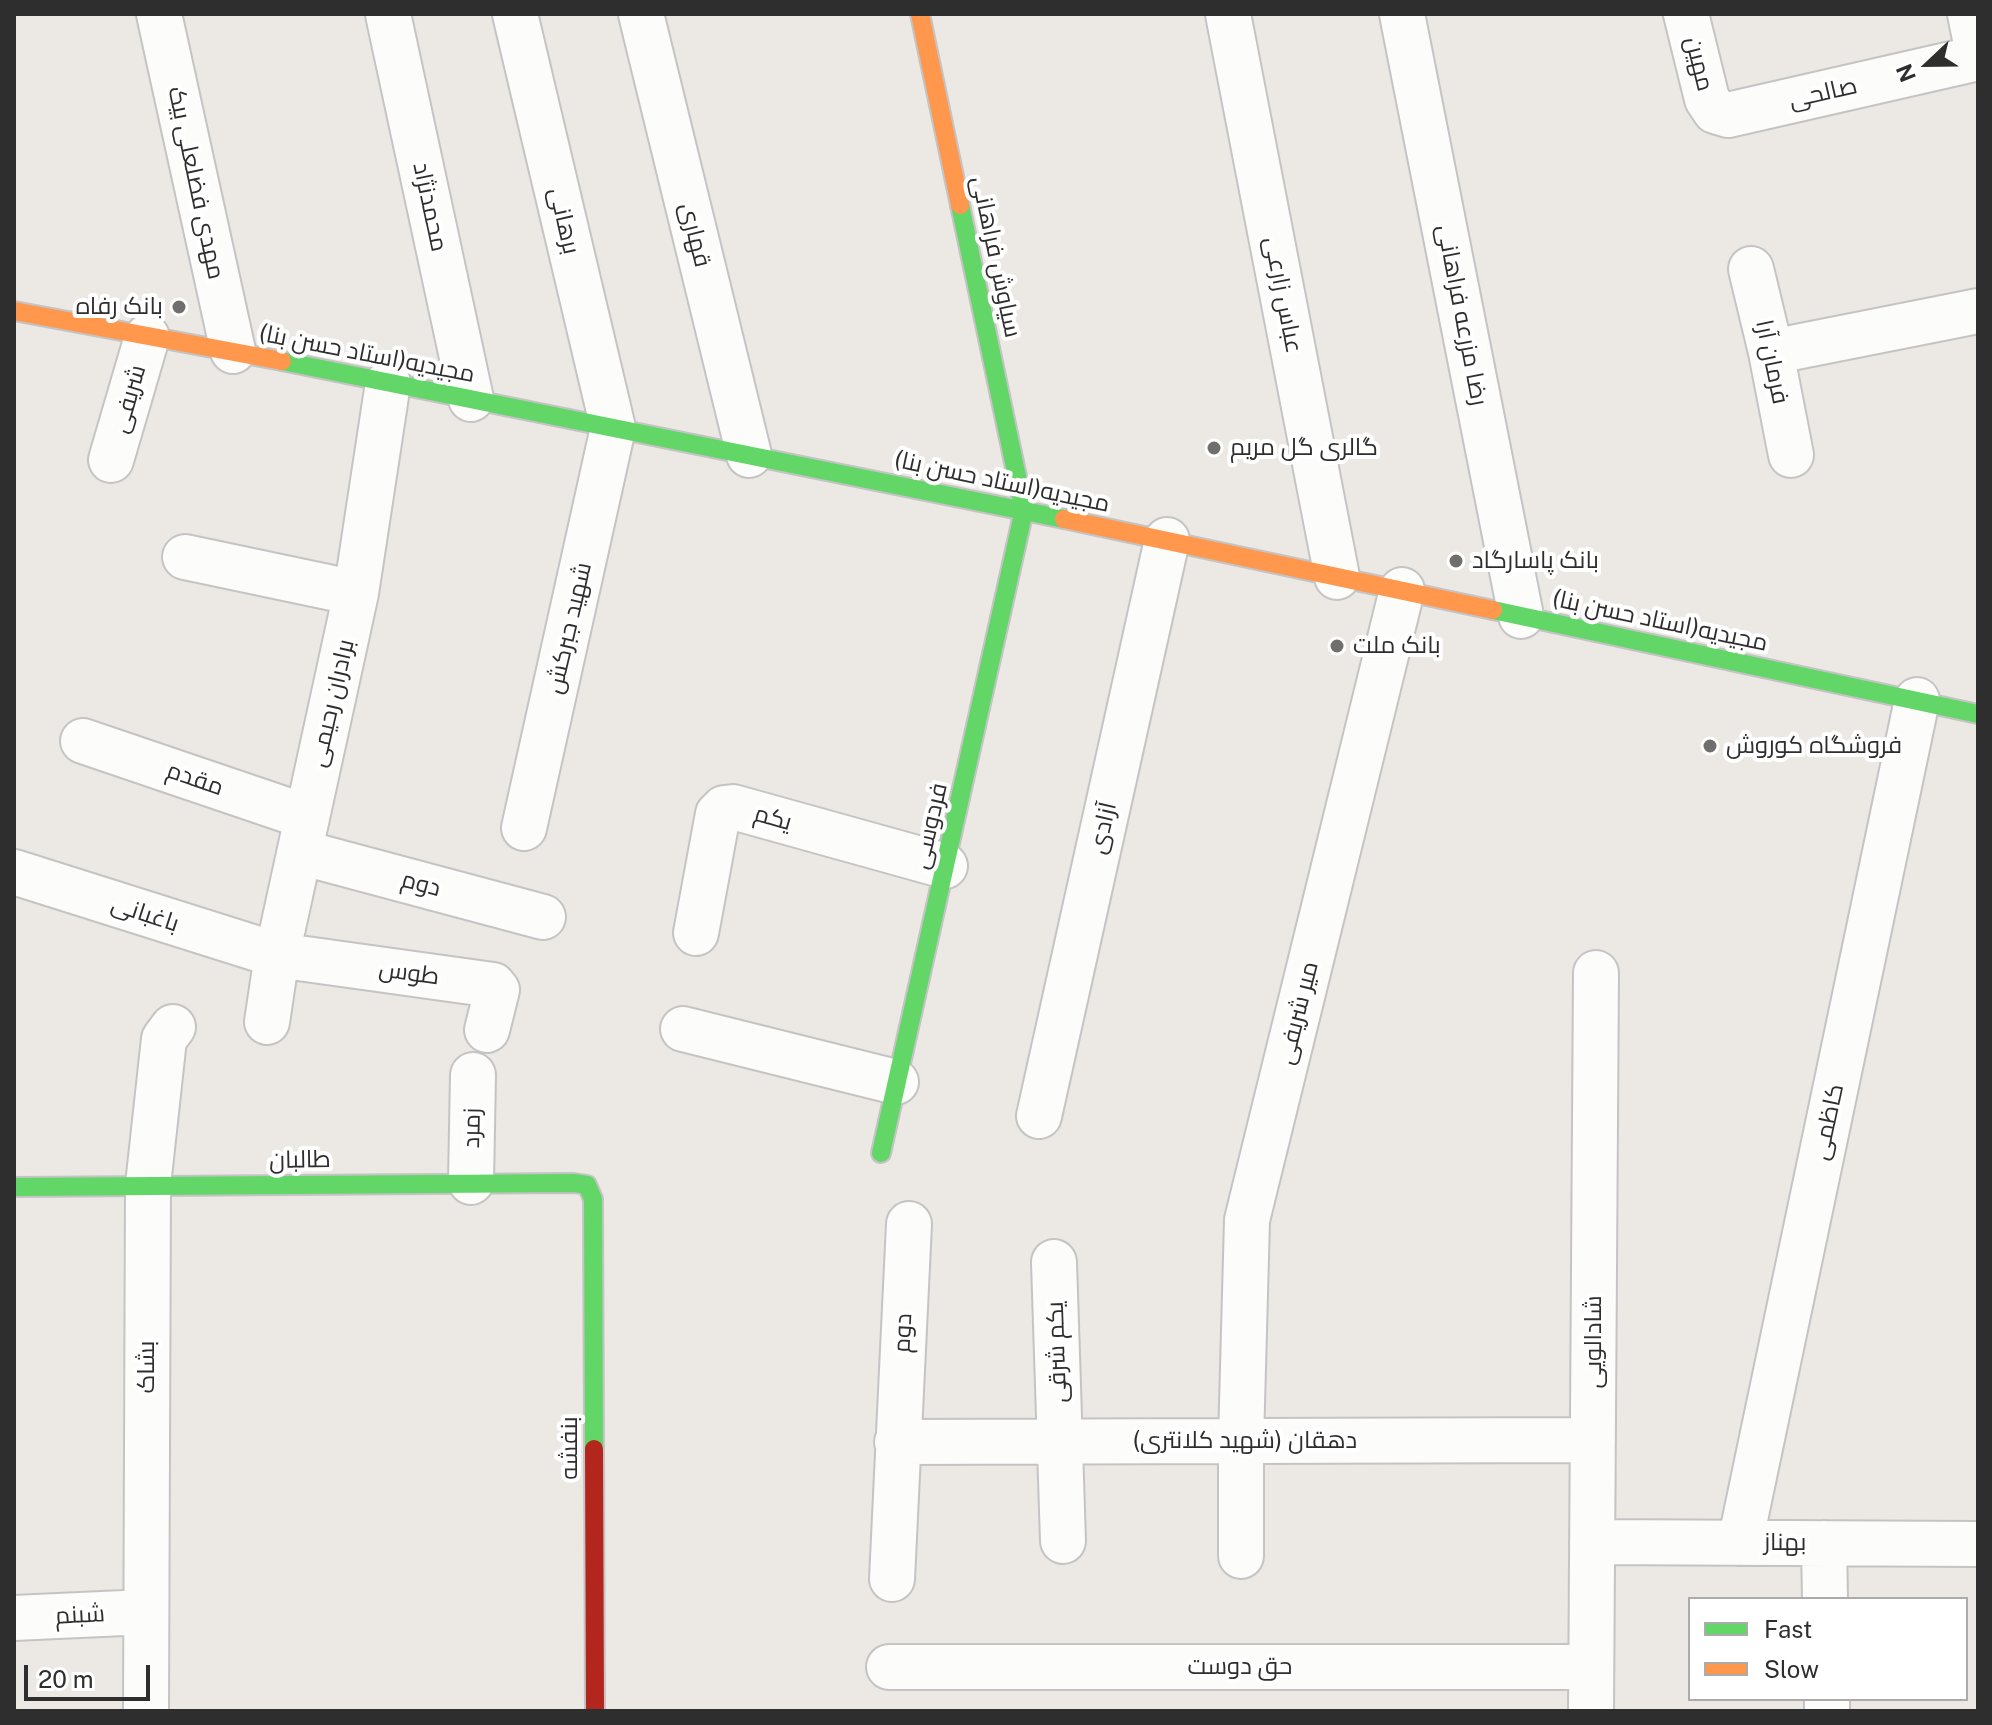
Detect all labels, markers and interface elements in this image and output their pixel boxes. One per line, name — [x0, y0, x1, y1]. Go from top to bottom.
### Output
north arrow — [1888, 24, 1968, 104]
street label: مهین — [1678, 34, 1720, 94]
text: N — [1890, 60, 1921, 86]
street label: صالحی — [1786, 71, 1860, 115]
street label: مهدی فضلعلی بیک — [161, 84, 231, 282]
street label: محمدنژاد — [406, 160, 454, 254]
street label: سیاوش فراهانی — [965, 174, 1027, 340]
street label: برهانی — [542, 185, 586, 257]
street label: قهاری — [673, 200, 717, 270]
street label: رضا مزرعه فراهانی — [1430, 222, 1494, 408]
street label: عباس زارعی — [1258, 234, 1308, 356]
place label: بانک رفاه — [76, 293, 163, 321]
marker: بانک رفاه — [170, 298, 188, 316]
street label: فرمان آرا — [1749, 317, 1795, 407]
street label: مجیدیه(استاد حسن بنا) — [257, 319, 477, 389]
street label: شریفی — [106, 362, 152, 436]
place label: گالری گل مریم — [1230, 434, 1378, 462]
marker: گالری گل مریم — [1205, 439, 1223, 457]
street label: مجیدیه(استاد حسن بنا) — [892, 445, 1112, 519]
place label: بانک پاسارگاد — [1472, 547, 1599, 575]
marker: بانک پاسارگاد — [1447, 552, 1465, 570]
street label: شهید جبرکش — [540, 560, 598, 696]
street label: مجیدیه(استاد حسن بنا) — [1550, 584, 1770, 658]
place label: بانک ملت — [1353, 632, 1441, 660]
street label: برادران رحیمی — [303, 636, 361, 770]
marker: بانک ملت — [1328, 637, 1346, 655]
place label: فروشگاه کوروش — [1726, 732, 1902, 760]
marker: فروشگاه کوروش — [1701, 737, 1719, 755]
street label: مقدم — [163, 756, 227, 802]
street label: فردوسی — [906, 780, 954, 872]
street label: یکم — [751, 799, 795, 837]
street label: آزادی — [1083, 799, 1123, 857]
street label: دوم — [398, 865, 444, 903]
street label: باغبانی — [108, 890, 182, 938]
street label: طوس — [377, 955, 441, 991]
street label: میر شریفی — [1271, 959, 1325, 1067]
street label: کاظمی — [1806, 1081, 1850, 1163]
street label: زمرد — [457, 1107, 487, 1149]
street label: طالبان — [269, 1145, 331, 1175]
street label: شادالویی — [1580, 1295, 1608, 1389]
street label: یکم شرقی — [1041, 1301, 1073, 1403]
street label: دوم — [888, 1312, 918, 1354]
street label: بشاک — [133, 1341, 161, 1393]
street label: بنفشه — [556, 1416, 584, 1480]
street label: دهقان (شهید کلانتری) — [1133, 1427, 1357, 1455]
street label: بهناز — [1764, 1529, 1806, 1557]
legend — [1688, 1597, 1968, 1701]
street label: شبنم — [54, 1599, 106, 1631]
text: Fast — [1764, 1615, 1812, 1643]
scale bar — [28, 1649, 154, 1699]
street label: حق دوست — [1188, 1653, 1292, 1681]
text: Slow — [1764, 1655, 1819, 1683]
text: 20 m — [38, 1665, 94, 1693]

